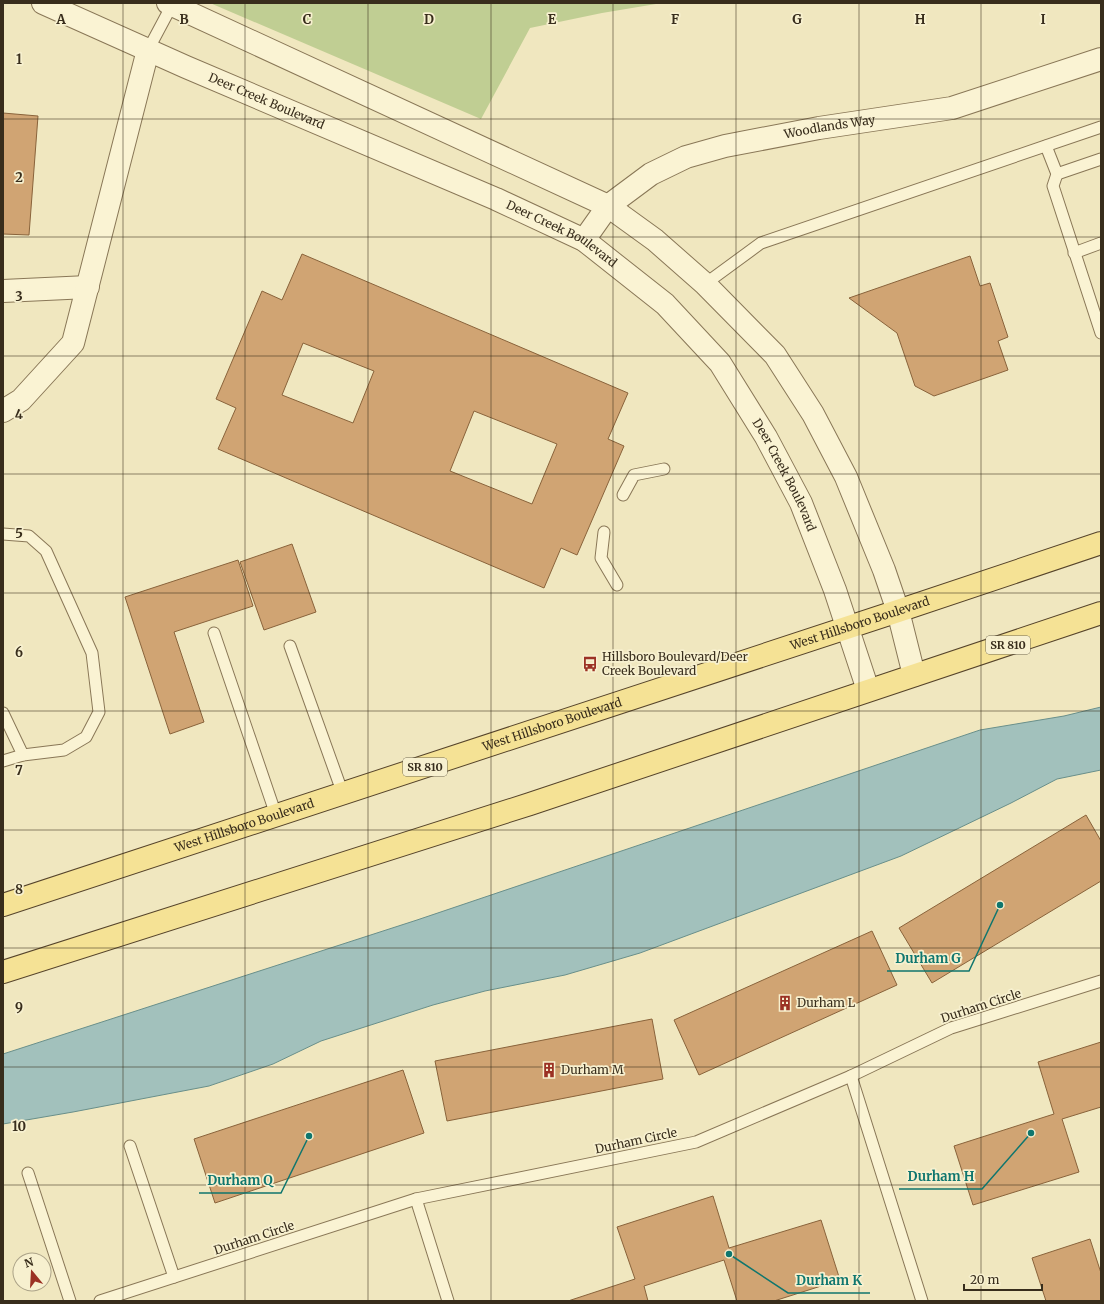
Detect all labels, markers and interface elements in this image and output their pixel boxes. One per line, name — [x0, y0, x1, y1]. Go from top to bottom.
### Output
text: A — [55, 11, 66, 28]
text: B — [179, 11, 189, 28]
text: C — [303, 11, 312, 28]
text: D — [424, 11, 434, 28]
text: E — [548, 11, 557, 28]
text: F — [671, 11, 679, 28]
text: G — [792, 11, 802, 28]
text: H — [915, 11, 926, 28]
text: I — [1040, 11, 1046, 28]
text: 1 — [16, 51, 22, 68]
street label: Deer Creek Boulevard — [206, 69, 327, 132]
street label: Woodlands Way — [782, 112, 876, 142]
text: 2 — [15, 169, 23, 186]
street label: Deer Creek Boulevard — [504, 197, 620, 270]
text: 3 — [15, 288, 23, 305]
text: 4 — [15, 406, 24, 423]
street label: Deer Creek Boulevard — [749, 416, 819, 533]
text: 5 — [15, 525, 23, 542]
street label: West Hillsboro Boulevard — [787, 593, 931, 653]
road number: SR 810 — [986, 636, 1030, 654]
text: 6 — [15, 644, 23, 661]
place label: Hillsboro Boulevard/Deer Creek Boulevard — [602, 649, 749, 678]
bus stop icon: Hillsboro Boulevard/Deer Creek Boulevard — [581, 655, 599, 673]
street label: West Hillsboro Boulevard — [479, 694, 624, 754]
road number: SR 810 — [403, 758, 447, 776]
text: 7 — [15, 762, 23, 779]
street label: West Hillsboro Boulevard — [172, 795, 316, 855]
text: 8 — [15, 881, 23, 898]
callout: Durham G — [887, 946, 969, 971]
text: Durham G — [895, 950, 961, 967]
street label: Durham Circle — [939, 986, 1023, 1026]
building icon: Durham L — [776, 994, 794, 1012]
place label: Durham L — [797, 995, 856, 1010]
text: 9 — [15, 999, 23, 1016]
building icon: Durham M — [540, 1061, 558, 1079]
place label: Durham M — [561, 1062, 624, 1077]
text: 10 — [12, 1118, 26, 1135]
street label: Durham Circle — [594, 1125, 678, 1157]
callout: Durham H — [899, 1164, 982, 1189]
callout: Durham Q — [199, 1168, 281, 1193]
text: Durham H — [908, 1168, 975, 1185]
text: Durham Q — [207, 1172, 274, 1189]
street label: Durham Circle — [212, 1218, 296, 1258]
north arrow — [12, 1252, 52, 1292]
text: N — [23, 1254, 35, 1270]
scale bar — [964, 1266, 1042, 1292]
callout: Durham K — [788, 1268, 870, 1293]
text: Durham K — [796, 1272, 862, 1289]
text: 20 m — [970, 1272, 999, 1287]

